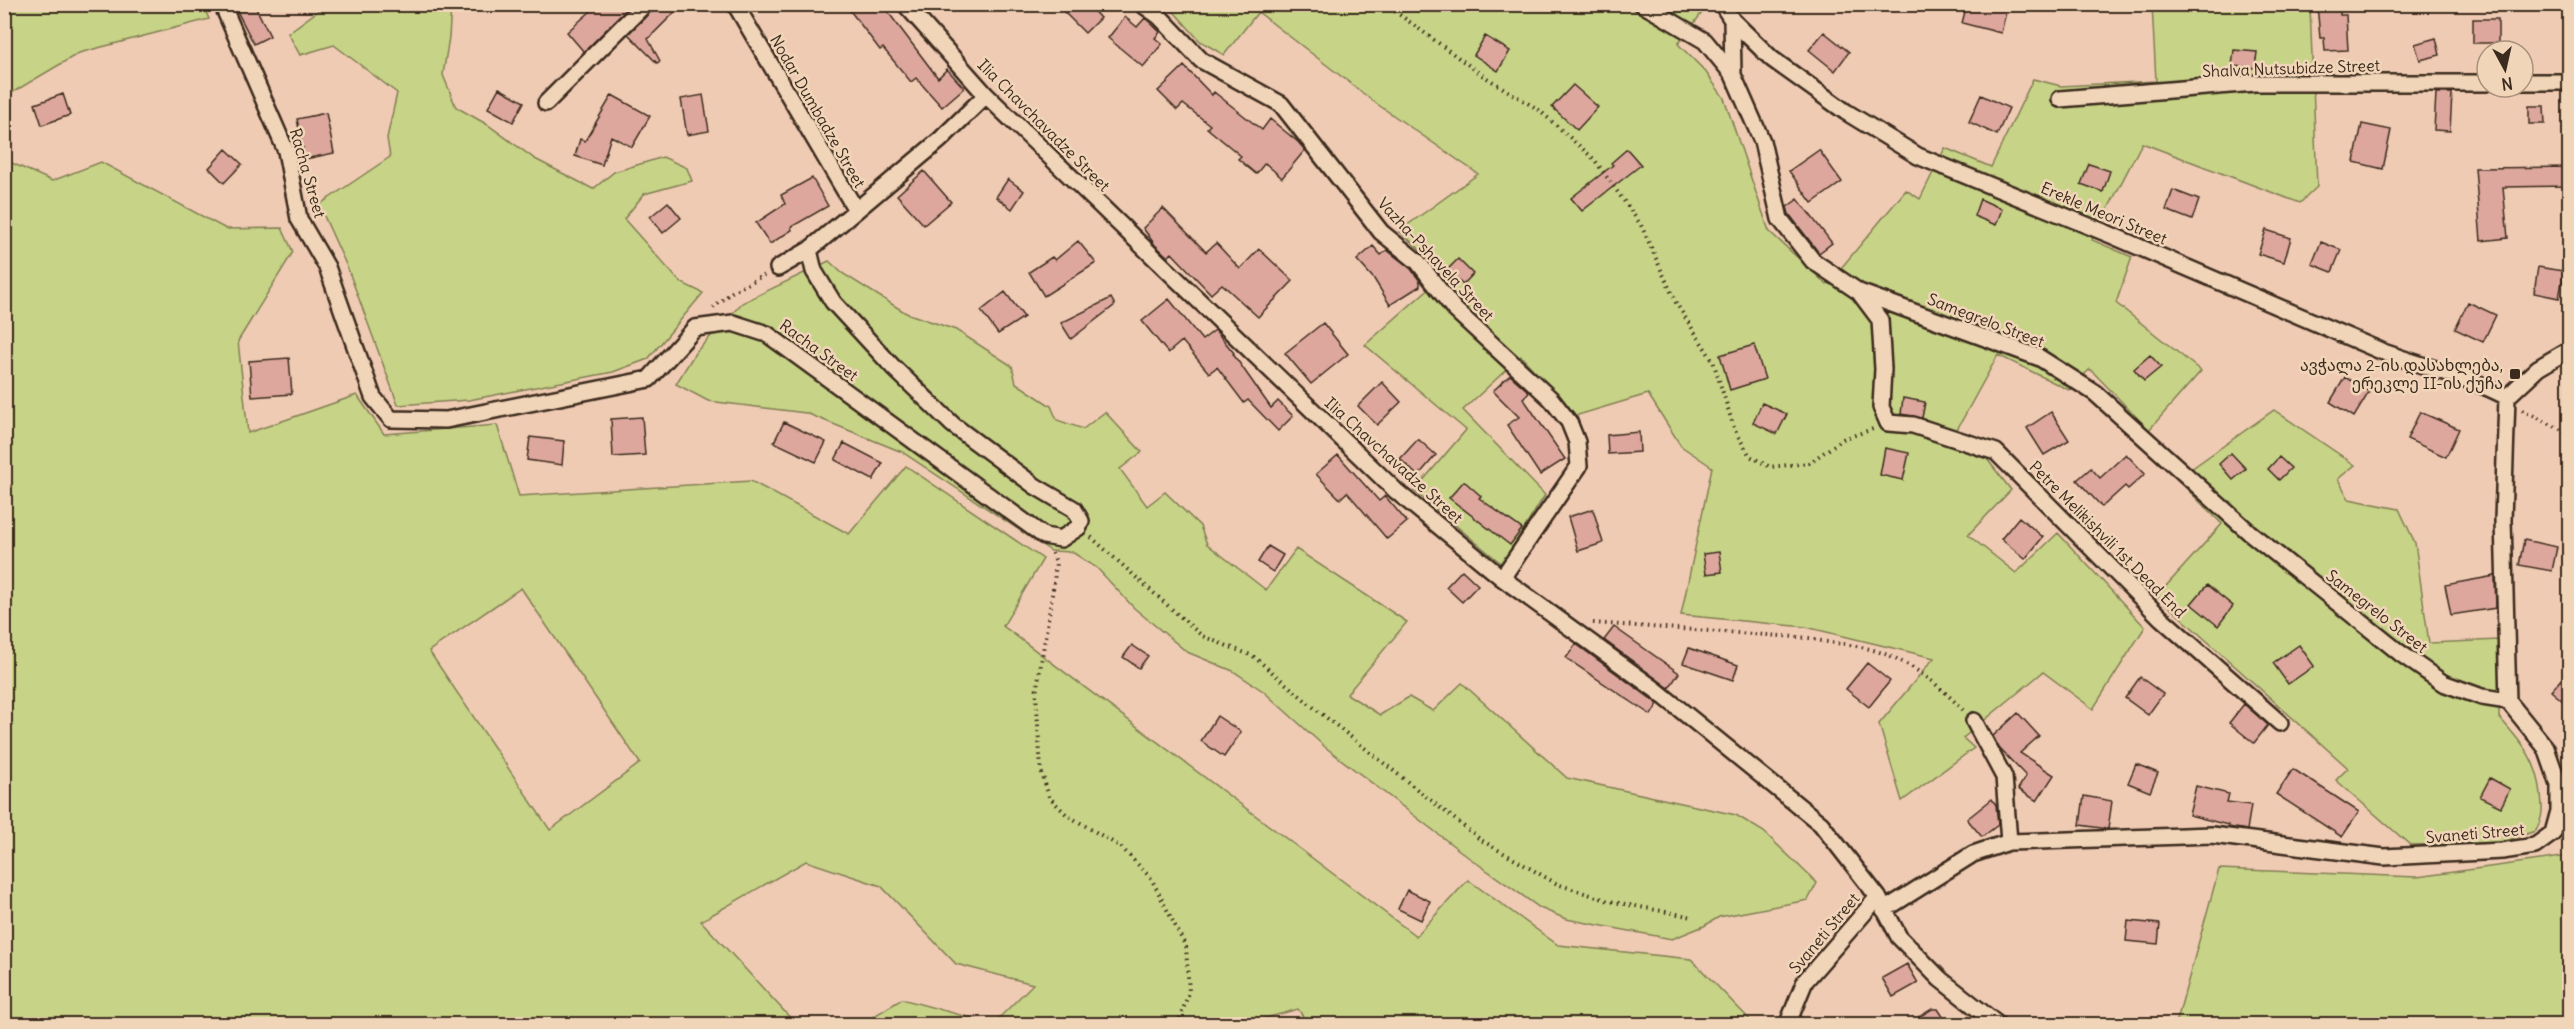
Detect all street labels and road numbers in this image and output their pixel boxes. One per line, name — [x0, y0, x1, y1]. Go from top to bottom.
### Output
street label: Nodar Dumbadze Street — [766, 31, 870, 192]
street label: Ilia Chavchavadze Street — [974, 55, 1115, 196]
street label: Shalva Nutsubidze Street — [2202, 55, 2381, 81]
street label: Racha Street — [286, 126, 330, 221]
street label: Erekle Meori Street — [2038, 177, 2171, 249]
street label: Vazha-Pshavela Street — [1374, 193, 1499, 325]
street label: Samegrelo Street — [1925, 289, 2048, 352]
street label: Racha Street — [776, 315, 863, 386]
street label: Ilia Chavchavadze Street — [1321, 393, 1468, 528]
street label: Petre Melikishvili 1st Dead End — [2025, 456, 2191, 622]
street label: Samegrelo Street — [2322, 565, 2432, 657]
street label: Svaneti Street — [2425, 819, 2526, 847]
street label: Svaneti Street — [1785, 888, 1864, 977]

